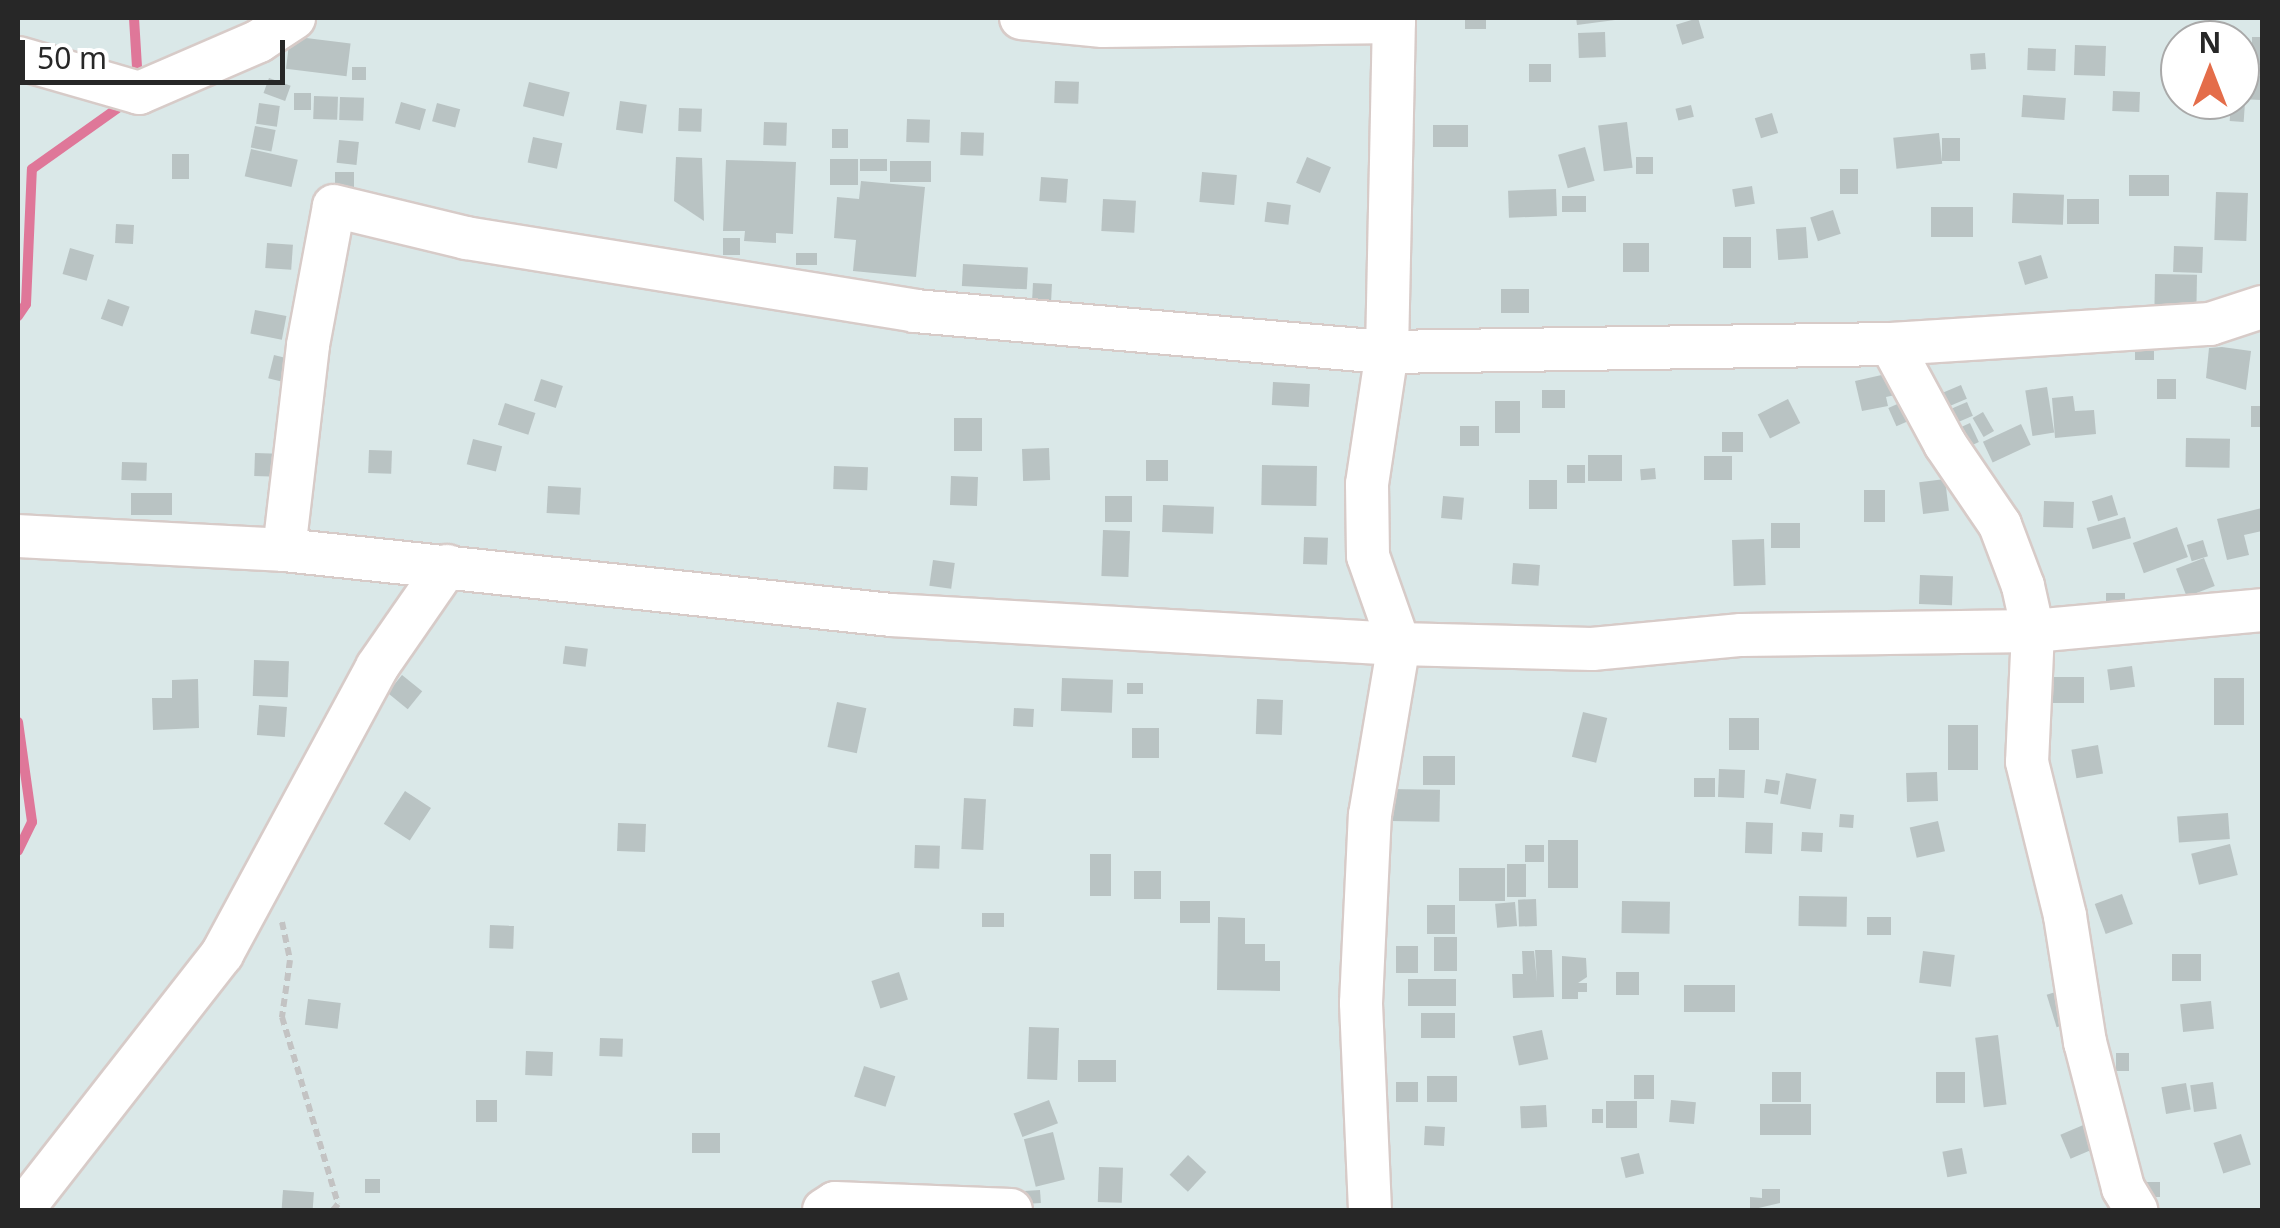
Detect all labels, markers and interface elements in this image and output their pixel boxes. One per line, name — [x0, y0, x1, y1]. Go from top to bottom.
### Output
scale bar — [25, 20, 290, 82]
north arrow — [2160, 20, 2260, 120]
text: N — [2199, 23, 2221, 61]
text: 50 m — [37, 37, 107, 78]

